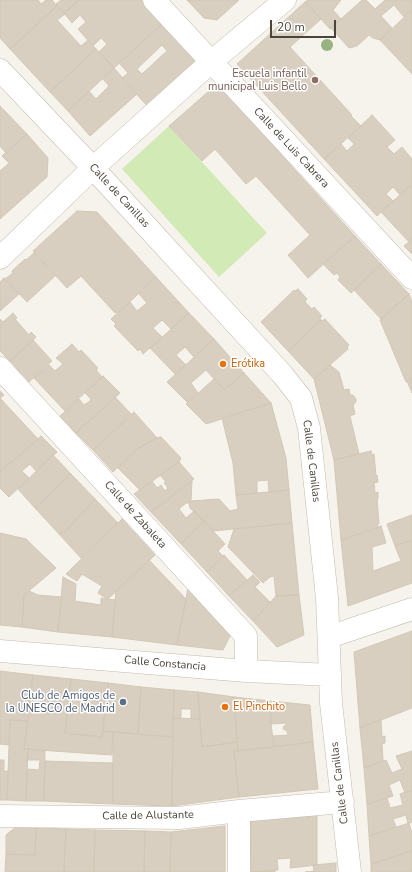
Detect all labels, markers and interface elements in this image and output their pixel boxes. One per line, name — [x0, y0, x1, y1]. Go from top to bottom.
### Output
scale bar — [272, 12, 338, 38]
text: 20 m — [277, 19, 305, 35]
place label: Escuela infantil municipal Luis Bello — [208, 67, 307, 93]
marker: Escuela infantil municipal Luis Bello — [310, 75, 320, 85]
street label: Calle de Luis Cabrera — [250, 105, 332, 191]
street label: Calle de Canillas — [86, 161, 152, 231]
place label: Erótika — [231, 357, 265, 371]
marker: Erótika — [218, 359, 228, 369]
street label: Calle de Canillas — [299, 419, 323, 503]
street label: Calle de Zabaleta — [101, 478, 169, 552]
street label: Calle Constancia — [123, 654, 207, 674]
place label: Club de Amigos de la UNESCO de Madrid — [6, 689, 115, 715]
marker: Club de Amigos de la UNESCO de Madrid — [118, 697, 128, 707]
place label: El Pinchito — [233, 700, 285, 714]
marker: El Pinchito — [220, 702, 230, 712]
street label: Calle de Canillas — [328, 741, 352, 825]
street label: Calle de Alustante — [102, 809, 194, 823]

